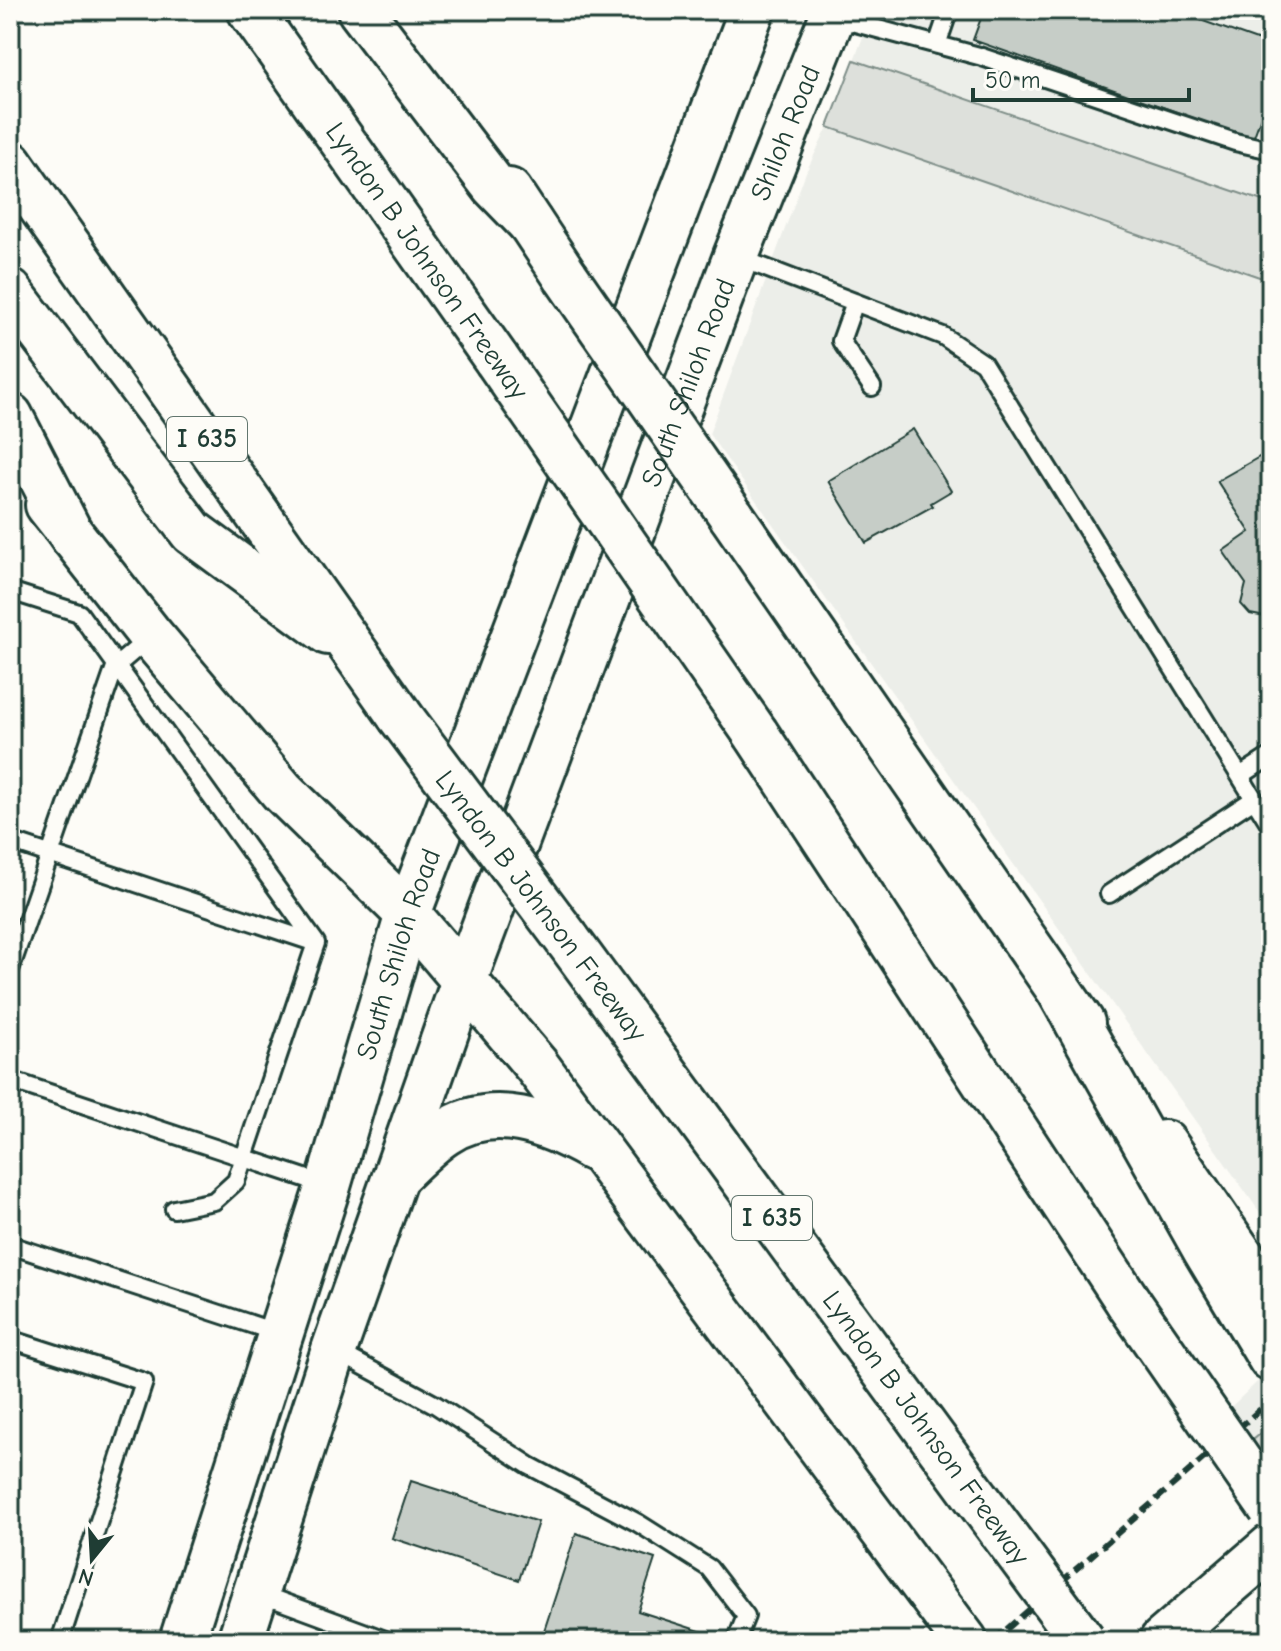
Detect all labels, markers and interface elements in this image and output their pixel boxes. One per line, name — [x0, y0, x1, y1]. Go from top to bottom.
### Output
scale bar — [973, 52, 1189, 102]
street label: Shiloh Road — [744, 61, 827, 205]
text: 50 m — [985, 66, 1041, 94]
street label: Lyndon B Johnson Freeway — [319, 116, 535, 406]
street label: South Shiloh Road — [635, 274, 742, 491]
road number: I 635 — [167, 417, 247, 461]
street label: Lyndon B Johnson Freeway — [429, 764, 654, 1048]
street label: South Shiloh Road — [350, 844, 447, 1064]
road number: I 635 — [732, 1196, 812, 1240]
street label: Lyndon B Johnson Freeway — [816, 1285, 1036, 1571]
north arrow — [52, 1519, 132, 1599]
text: N — [75, 1562, 97, 1592]

